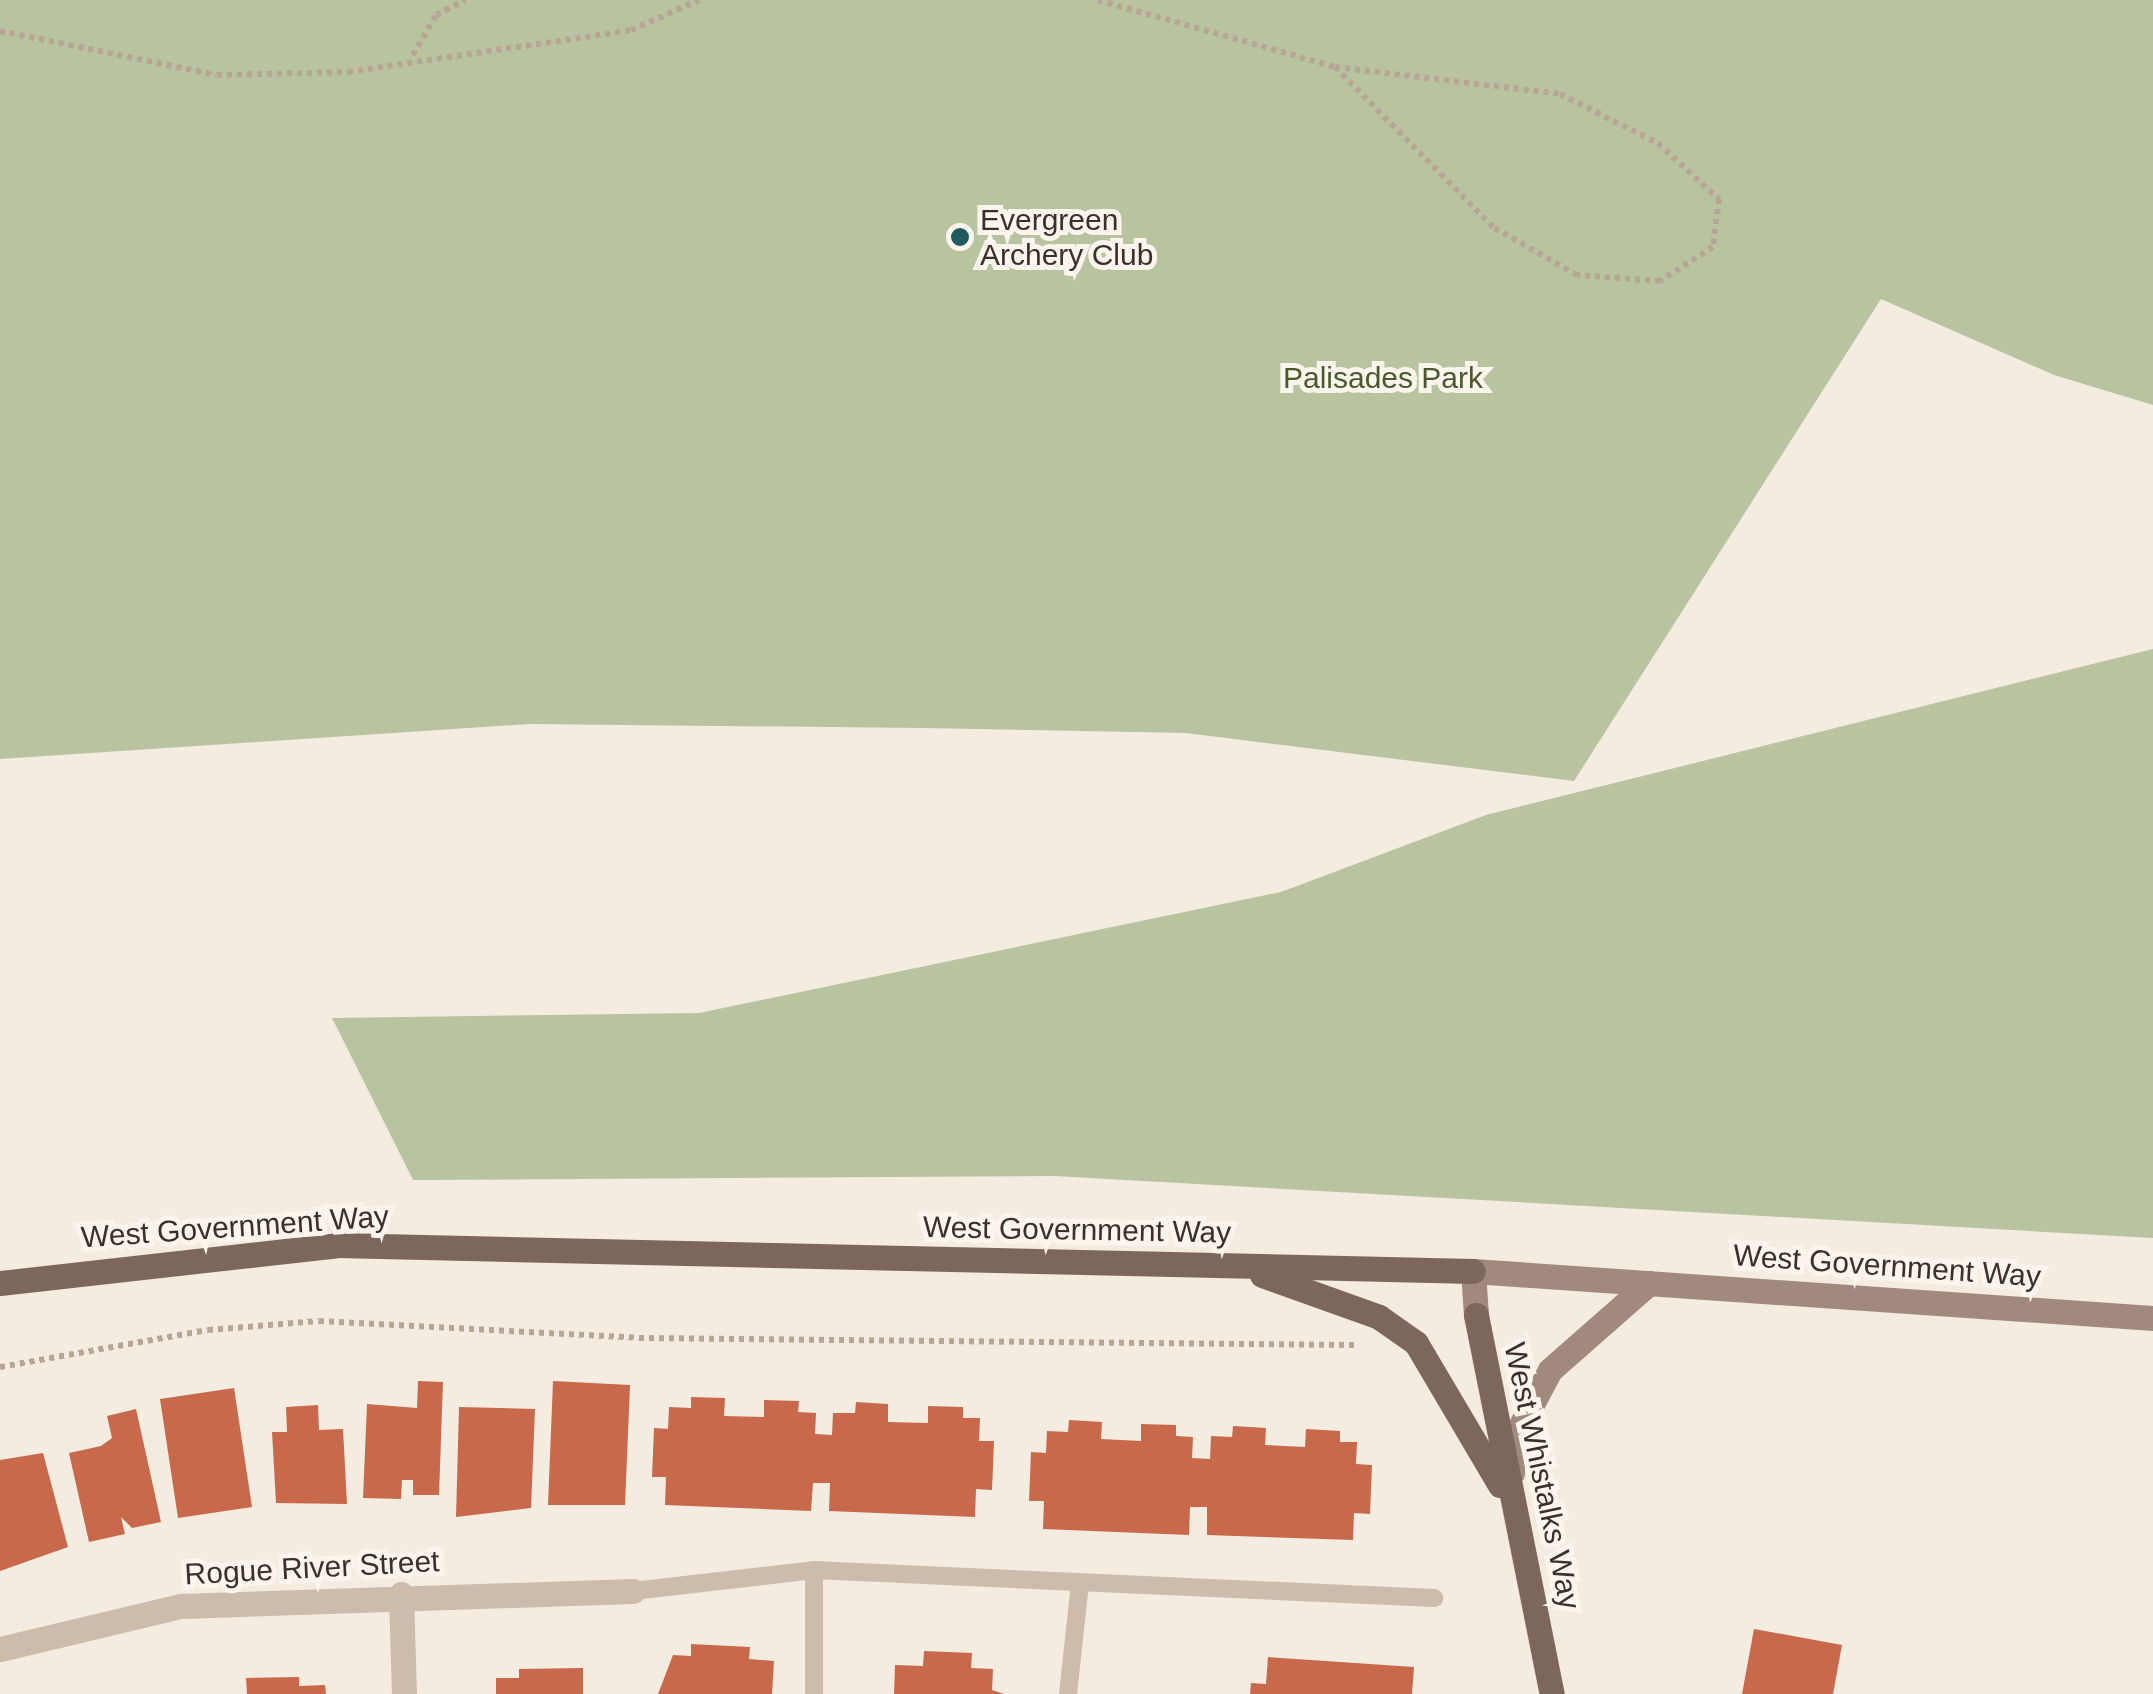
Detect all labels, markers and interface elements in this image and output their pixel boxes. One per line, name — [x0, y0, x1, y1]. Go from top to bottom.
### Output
place label: Evergreen Archery Club — [980, 202, 1153, 272]
marker: Evergreen Archery Club — [949, 226, 971, 248]
park label: Palisades Park — [1283, 360, 1483, 396]
street label: West Government Way — [80, 1198, 390, 1256]
street label: West Government Way — [922, 1209, 1232, 1251]
street label: West Government Way — [1732, 1237, 2042, 1295]
street label: West Whistalks Way — [1496, 1339, 1588, 1613]
street label: Rogue River Street — [184, 1543, 440, 1593]

